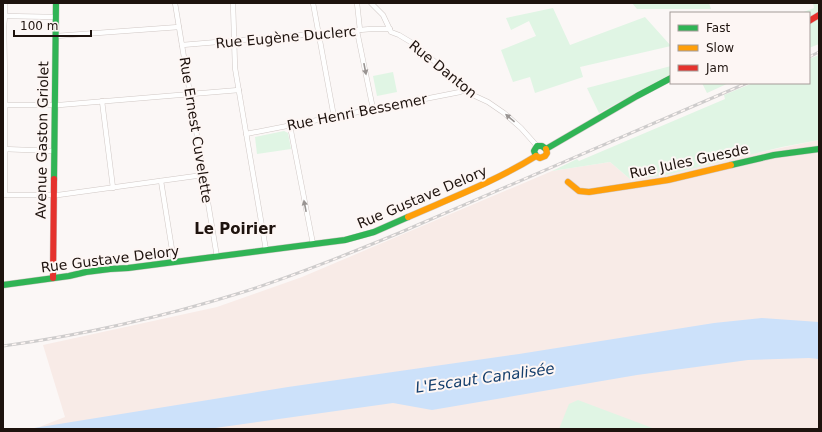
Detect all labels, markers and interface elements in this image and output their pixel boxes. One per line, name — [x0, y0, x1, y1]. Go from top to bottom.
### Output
scale bar — [14, 12, 91, 38]
legend — [670, 12, 810, 84]
text: 100 m — [20, 19, 58, 33]
text: Fast — [706, 21, 730, 35]
street label: Rue Eugène Duclerc — [215, 23, 357, 51]
street label: Rue Danton — [406, 37, 480, 101]
text: Slow — [706, 41, 734, 55]
street label: Rue Ernest Cuvelette — [177, 56, 215, 204]
street label: Avenue Gaston Griolet — [33, 61, 51, 219]
text: Jam — [705, 61, 729, 75]
one-way arrow — [362, 63, 368, 75]
street label: Rue Henri Bessemer — [285, 90, 429, 133]
one-way arrow — [505, 114, 515, 123]
street label: Rue Jules Guesde — [628, 141, 750, 181]
street label: Rue Gustave Delory — [355, 162, 489, 232]
one-way arrow — [302, 200, 308, 212]
district label: Le Poirier — [194, 220, 276, 238]
street label: Rue Gustave Delory — [40, 243, 180, 275]
water label: L'Escaut Canalisée — [414, 359, 556, 397]

